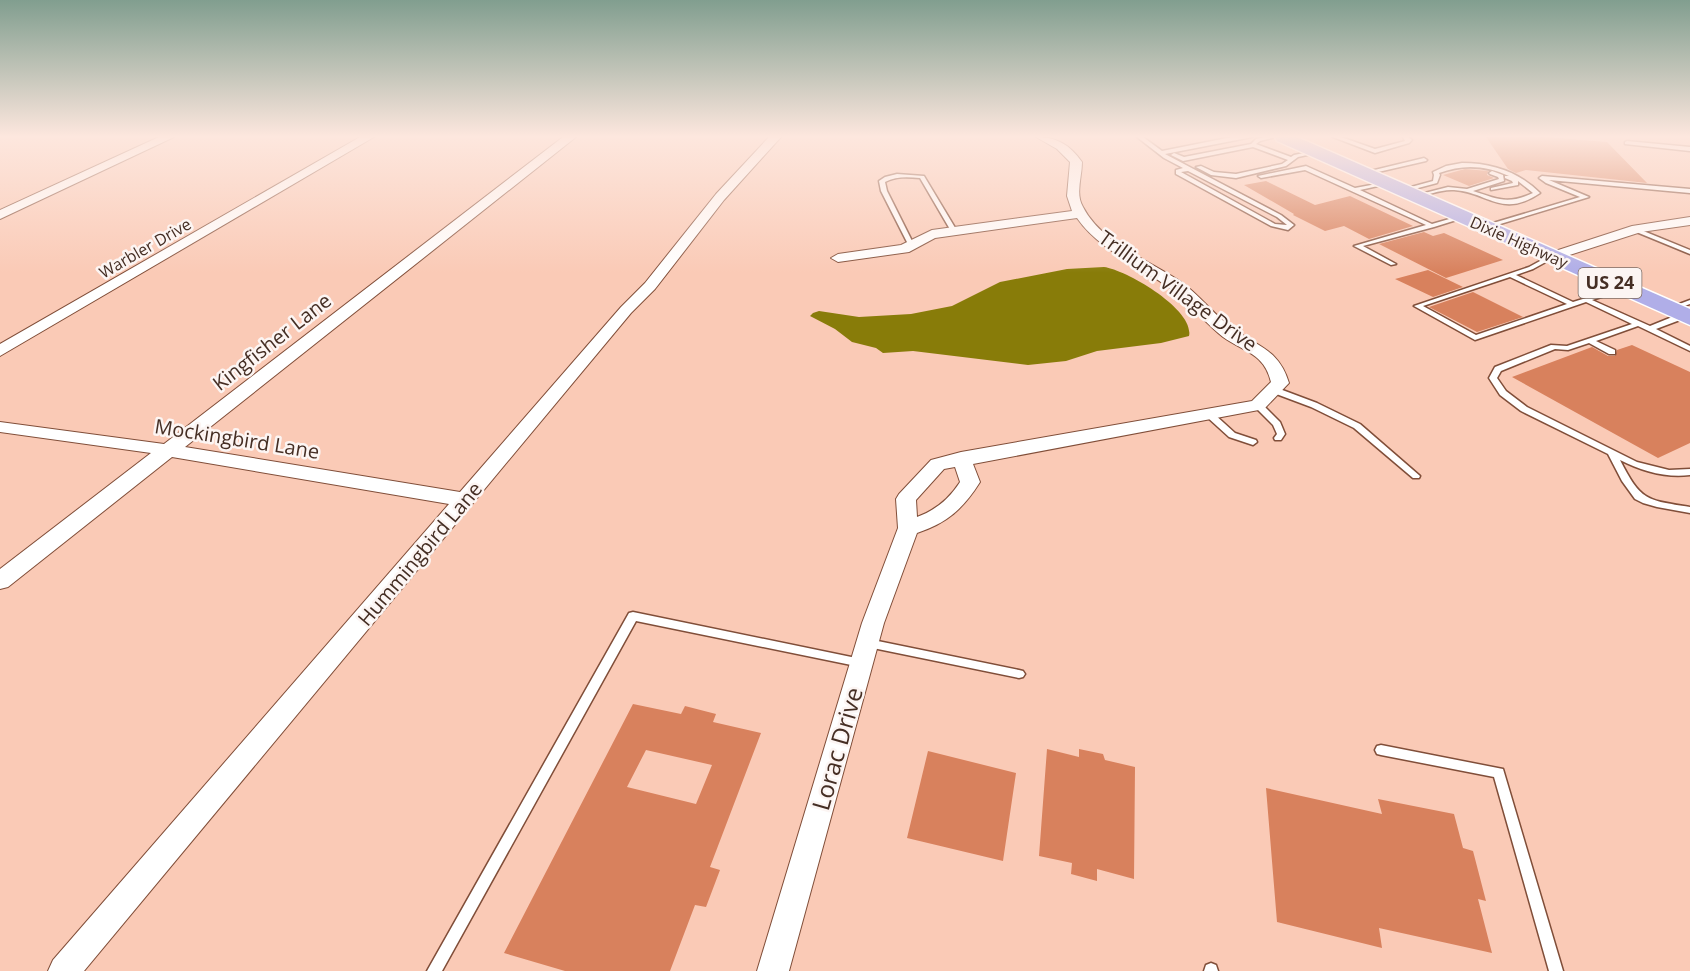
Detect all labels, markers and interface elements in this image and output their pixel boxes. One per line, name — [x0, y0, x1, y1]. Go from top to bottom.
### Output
street label: Dixie Highway — [1467, 211, 1572, 274]
street label: Warbler Drive — [95, 213, 195, 283]
street label: Trillium Village Drive — [1094, 224, 1263, 357]
road number: US 24 — [1578, 268, 1642, 298]
street label: Kingfisher Lane — [207, 287, 337, 396]
street label: Mockingbird Lane — [153, 412, 321, 465]
street label: Hummingbird Lane — [351, 476, 488, 631]
street label: Lorac Drive — [803, 683, 870, 814]

